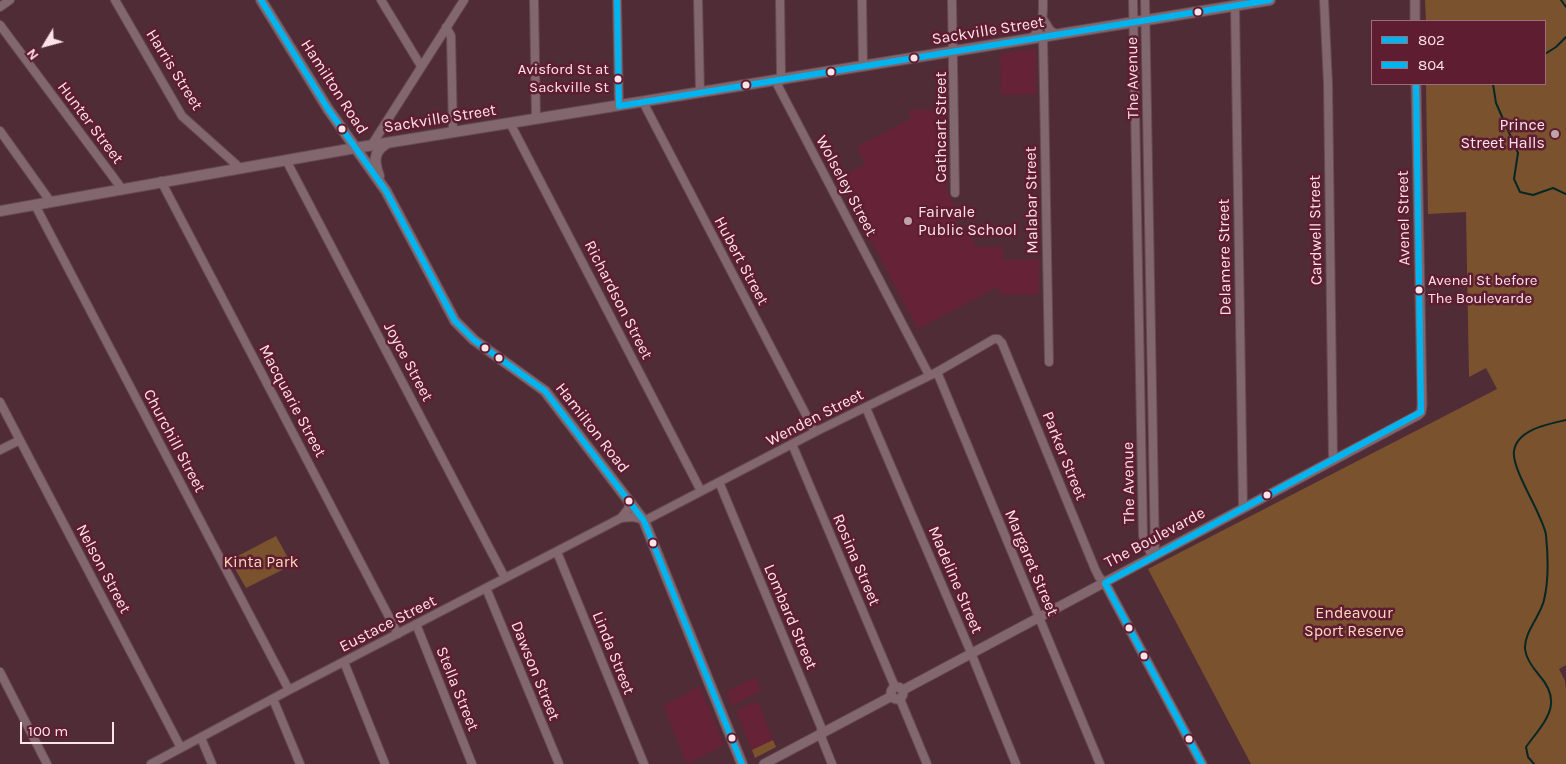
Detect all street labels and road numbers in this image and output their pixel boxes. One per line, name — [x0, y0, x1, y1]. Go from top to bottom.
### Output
street label: Sackville Street — [930, 13, 1046, 49]
street label: Harris Street — [141, 26, 207, 114]
street label: Hamilton Road — [296, 36, 372, 138]
street label: The Avenue — [1123, 37, 1143, 119]
street label: Cathcart Street — [931, 72, 951, 182]
street label: Hunter Street — [53, 78, 127, 168]
street label: Sackville Street — [382, 101, 498, 137]
street label: Wolseley Street — [811, 132, 881, 240]
street label: Malabar Street — [1021, 146, 1043, 254]
street label: Avenel Street — [1394, 170, 1414, 266]
street label: Cardwell Street — [1305, 175, 1327, 285]
street label: Delamere Street — [1214, 198, 1236, 316]
street label: Hubert Street — [710, 213, 772, 309]
street label: Richardson Street — [580, 237, 656, 363]
street label: Joyce Street — [379, 319, 437, 405]
street label: Macquarie Street — [254, 341, 330, 461]
street label: Hamilton Road — [551, 379, 633, 477]
street label: Wenden Street — [763, 385, 867, 451]
street label: Churchill Street — [139, 386, 209, 496]
street label: Parker Street — [1037, 409, 1091, 503]
street label: The Avenue — [1119, 442, 1139, 524]
street label: The Boulevarde — [1101, 503, 1209, 573]
street label: Margaret Street — [1000, 507, 1062, 619]
street label: Rosina Street — [828, 511, 884, 609]
street label: Nelson Street — [71, 521, 135, 617]
street label: Madeline Street — [924, 523, 986, 637]
street label: Lombard Street — [759, 561, 821, 673]
street label: Eustace Street — [336, 591, 440, 657]
street label: Linda Street — [588, 609, 638, 697]
street label: Dawson Street — [506, 619, 564, 723]
street label: Stella Street — [431, 644, 483, 734]

